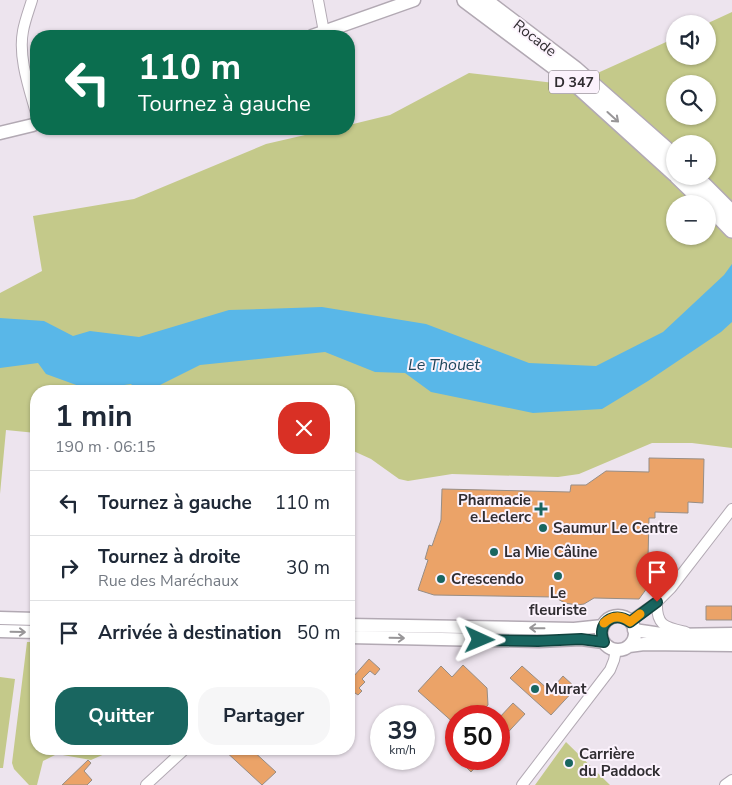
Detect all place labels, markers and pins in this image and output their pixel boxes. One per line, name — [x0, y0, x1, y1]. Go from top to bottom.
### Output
place label: Pharmacie e.Leclerc — [458, 490, 531, 527]
marker: Pharmacie e.Leclerc — [535, 503, 547, 515]
place label: Saumur Le Centre — [553, 518, 678, 538]
marker: Saumur Le Centre — [537, 522, 549, 534]
place label: La Mie Câline — [504, 542, 597, 562]
marker: La Mie Câline — [488, 546, 500, 558]
pin — [636, 551, 678, 602]
place label: Crescendo — [451, 569, 524, 589]
marker: Le fleuriste — [552, 570, 564, 582]
marker: Crescendo — [435, 573, 447, 585]
place label: Le fleuriste — [529, 583, 587, 620]
place label: Murat — [545, 679, 587, 699]
marker: Murat — [529, 683, 541, 695]
place label: Carrière du Paddock — [579, 744, 661, 781]
marker: Carrière du Paddock — [563, 757, 575, 769]

